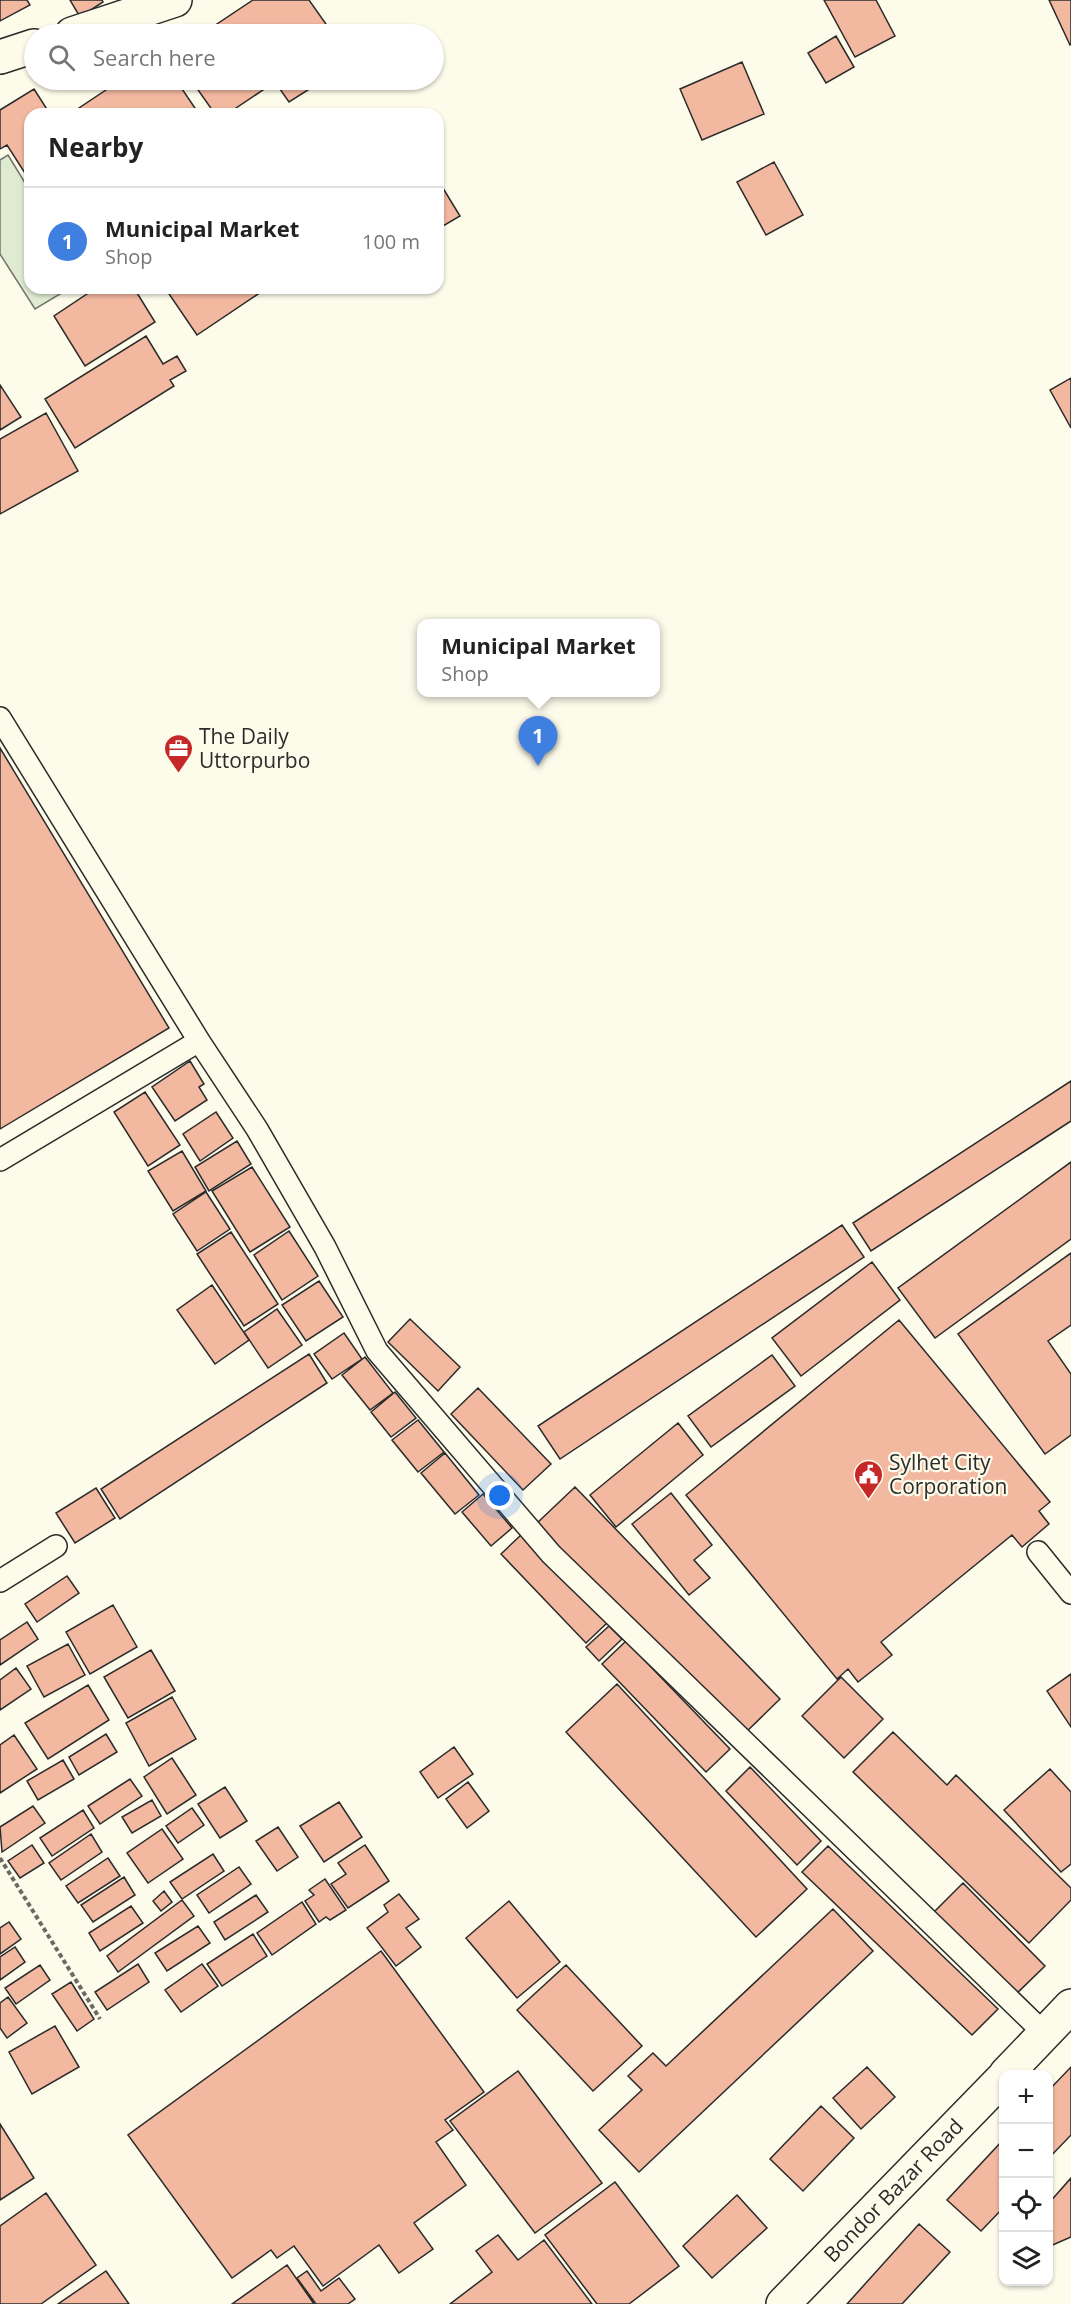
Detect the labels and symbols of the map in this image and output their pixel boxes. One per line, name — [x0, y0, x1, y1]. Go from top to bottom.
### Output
pin: 1 — [518, 716, 558, 766]
place label: The Daily Uttorpurbo — [199, 722, 310, 774]
office icon: The Daily Uttorpurbo — [162, 732, 194, 774]
place label: Sylhet City Corporation — [889, 1448, 1007, 1500]
public building icon: Sylhet City Corporation — [852, 1458, 884, 1500]
your location — [485, 1481, 514, 1510]
street label: Bondor Bazar Road — [817, 2112, 969, 2268]

